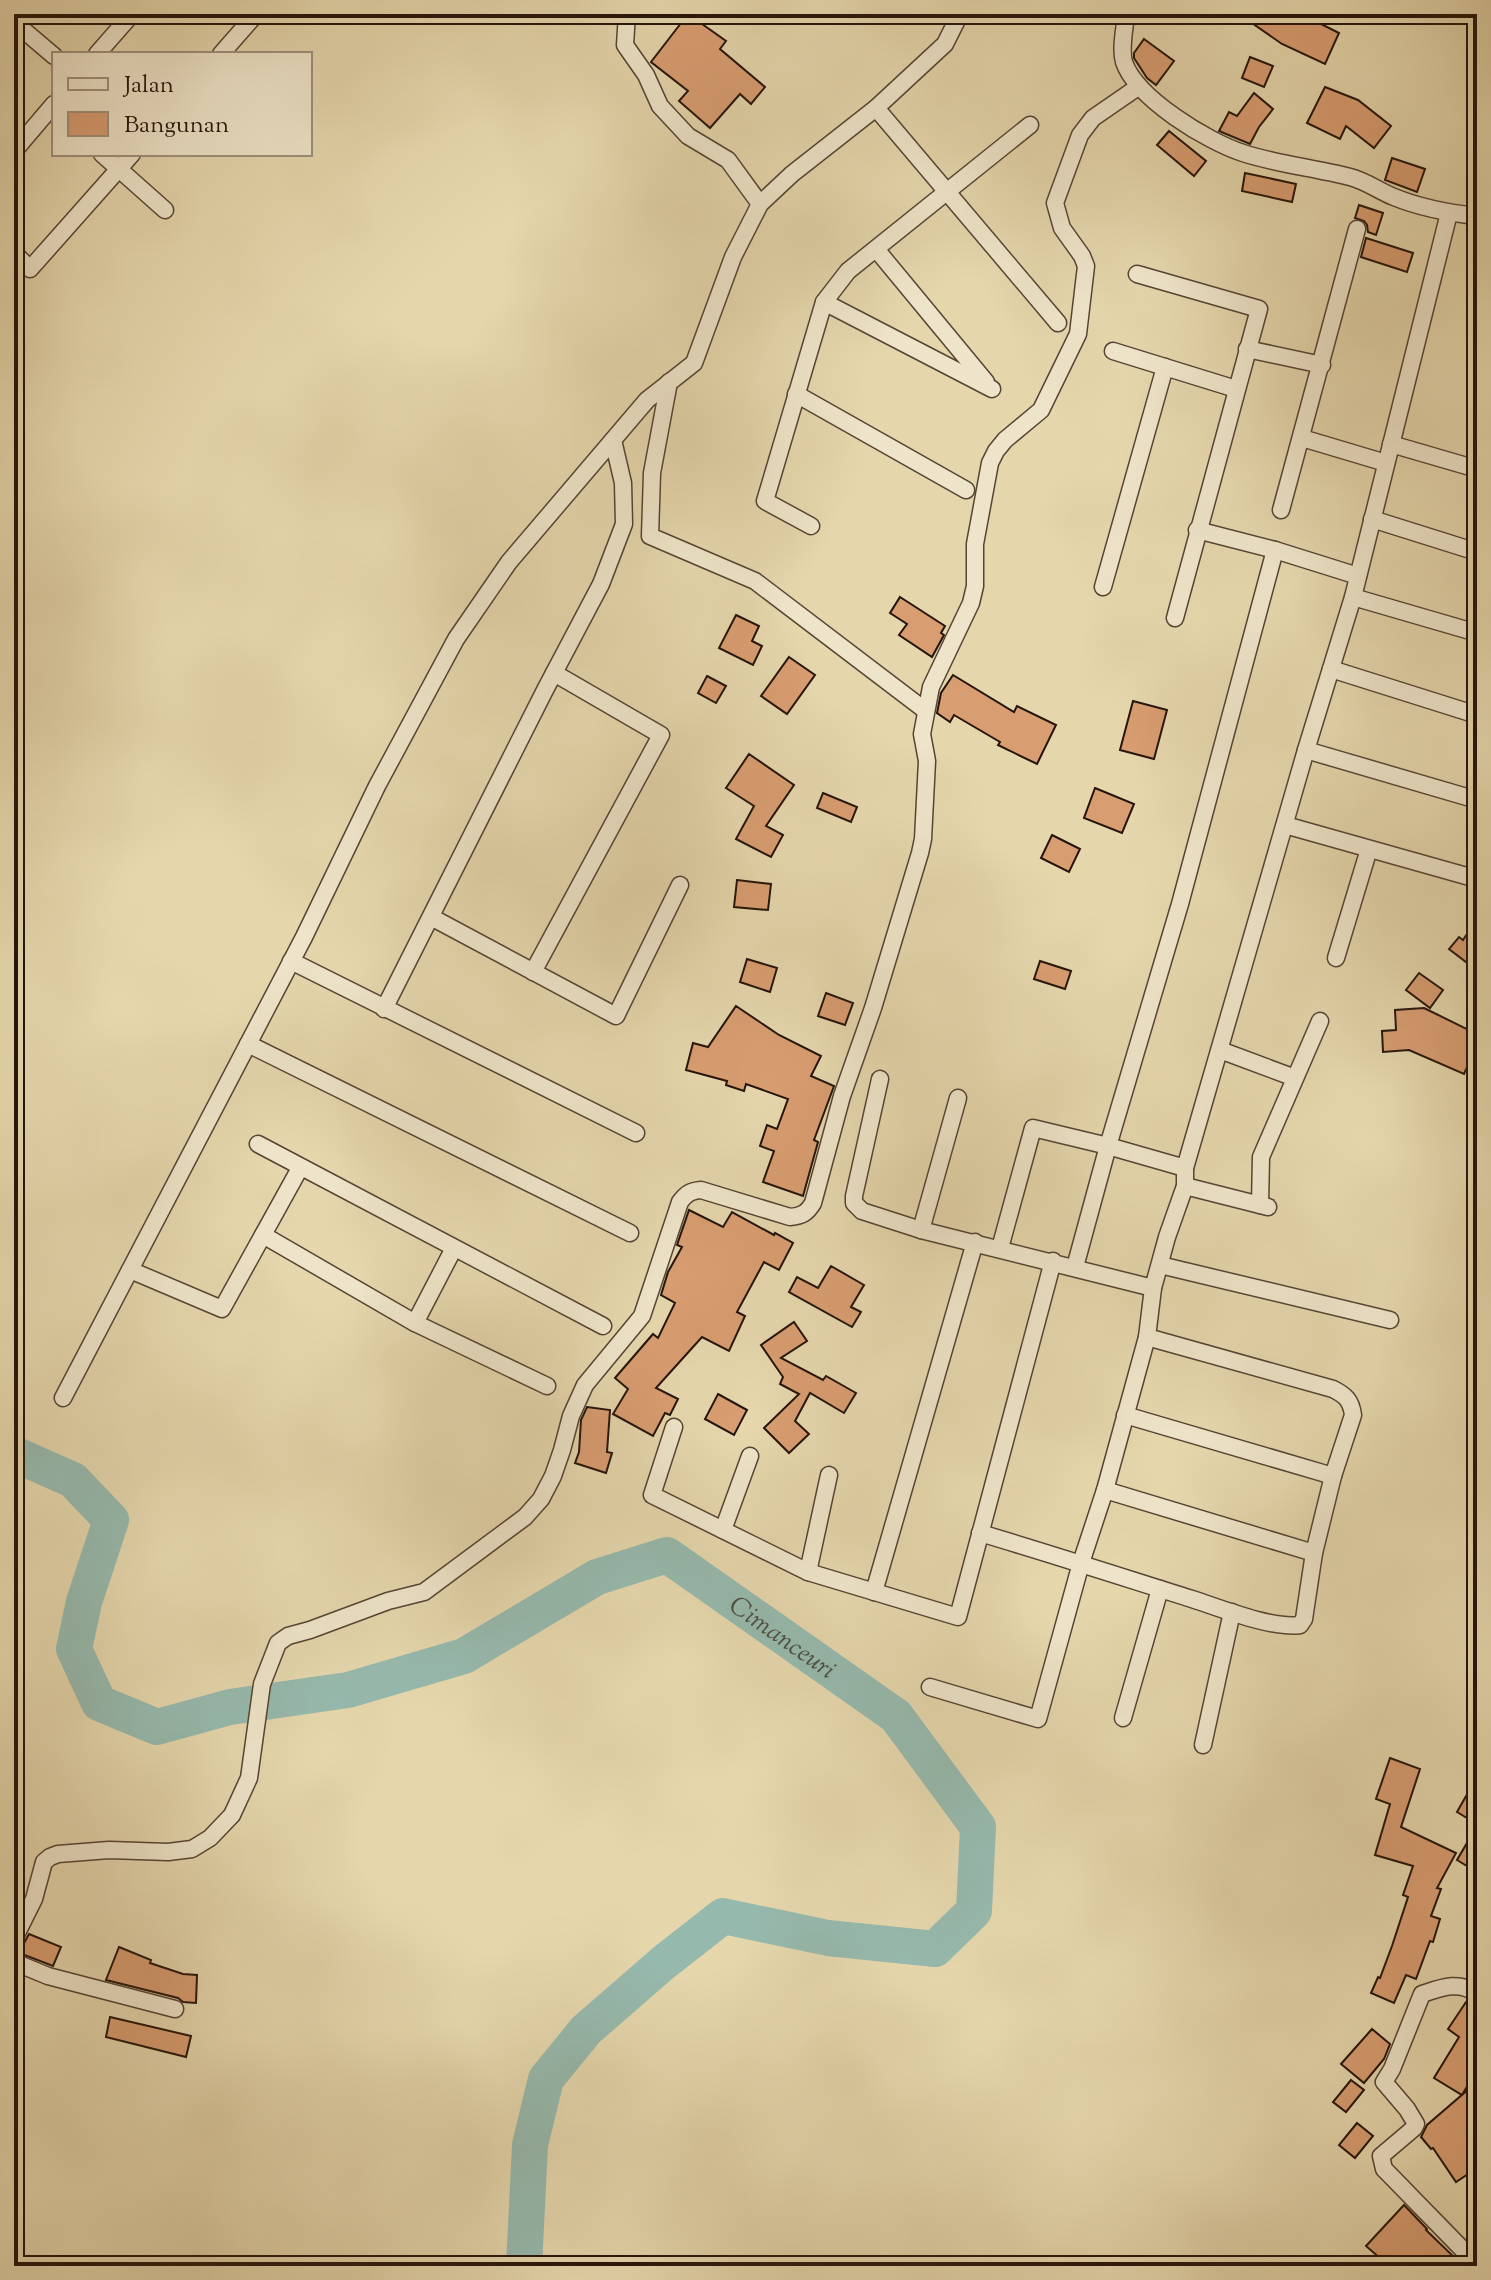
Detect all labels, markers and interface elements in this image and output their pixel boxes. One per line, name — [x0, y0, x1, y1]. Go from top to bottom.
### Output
legend — [52, 52, 312, 156]
text: Jalan — [122, 69, 174, 103]
text: Bangunan — [124, 109, 229, 143]
water label: Cimanceuri — [721, 1588, 843, 1689]

